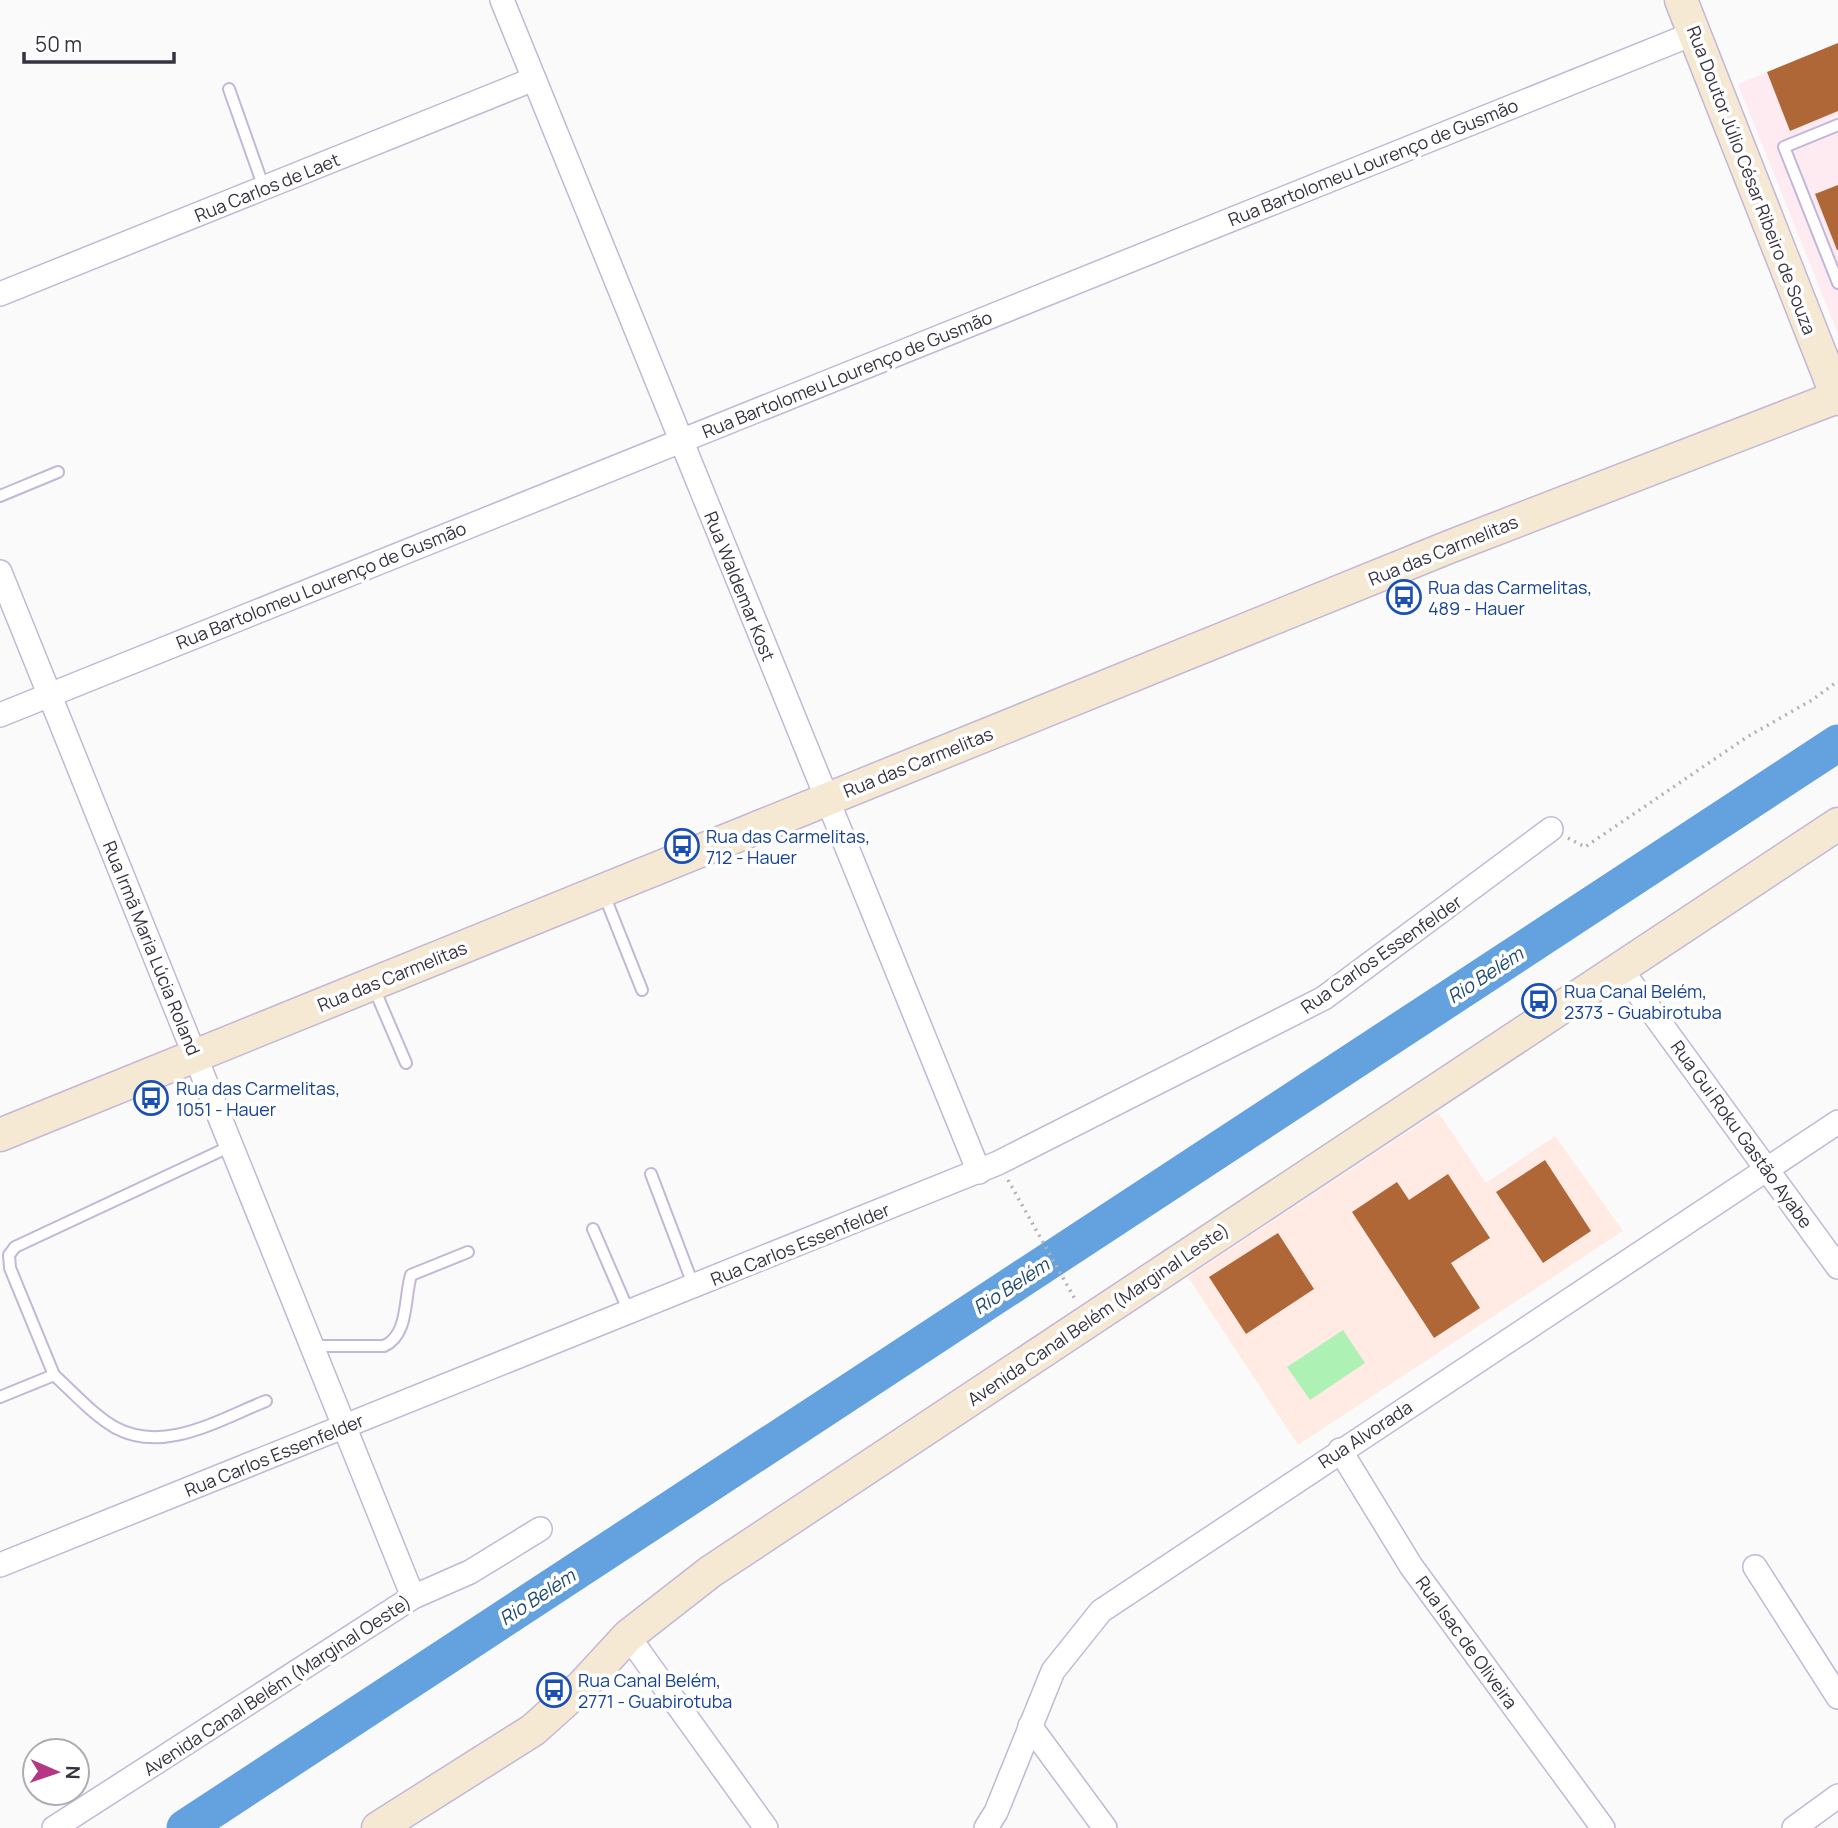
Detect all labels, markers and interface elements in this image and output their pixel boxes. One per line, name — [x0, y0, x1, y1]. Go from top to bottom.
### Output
scale bar — [24, 21, 175, 65]
street label: Rua Doutor Júlio César Ribeiro de Souza — [1682, 22, 1822, 338]
text: 50 m — [35, 30, 82, 58]
street label: Rua Bartolomeu Lourenço de Gusmão — [1224, 93, 1522, 231]
street label: Rua Carlos de Laet — [191, 147, 343, 227]
street label: Rua Bartolomeu Lourenço de Gusmão — [698, 305, 996, 443]
street label: Rua Waldemar Kost — [699, 508, 781, 664]
street label: Rua das Carmelitas — [1365, 509, 1521, 591]
street label: Rua Bartolomeu Lourenço de Gusmão — [172, 516, 470, 654]
place label: Rua das Carmelitas, 489 - Hauer — [1428, 575, 1592, 620]
bus stop icon: Rua das Carmelitas, 489 - Hauer — [1385, 578, 1423, 616]
street label: Rua das Carmelitas — [840, 721, 996, 803]
place label: Rua das Carmelitas, 712 - Hauer — [706, 824, 870, 869]
bus stop icon: Rua das Carmelitas, 712 - Hauer — [663, 827, 701, 865]
street label: Rua Irmã Maria Lúcia Roland — [98, 837, 206, 1059]
street label: Rua Carlos Essenfelder — [1296, 889, 1467, 1019]
street label: Rua das Carmelitas — [314, 935, 470, 1017]
water label: Rio Belém — [1442, 940, 1530, 1009]
place label: Rua Canal Belém, 2373 - Guabirotuba — [1564, 979, 1722, 1024]
bus stop icon: Rua Canal Belém, 2373 - Guabirotuba — [1520, 982, 1558, 1020]
street label: Rua Gui Roku Gastão Ayabe — [1666, 1035, 1818, 1233]
place label: Rua das Carmelitas, 1051 - Hauer — [176, 1076, 340, 1121]
bus stop icon: Rua das Carmelitas, 1051 - Hauer — [132, 1079, 170, 1117]
street label: Rua Carlos Essenfelder — [707, 1197, 894, 1291]
street label: Avenida Canal Belém (Marginal Leste) — [962, 1217, 1234, 1411]
water label: Rio Belém — [968, 1251, 1056, 1320]
street label: Rua Alvorada — [1313, 1395, 1417, 1473]
street label: Rua Carlos Essenfelder — [181, 1408, 368, 1502]
water label: Rio Belém — [494, 1562, 582, 1631]
street label: Rua Isac de Oliveira — [1411, 1571, 1523, 1713]
street label: Avenida Canal Belém (Marginal Oeste) — [138, 1589, 416, 1781]
place label: Rua Canal Belém, 2771 - Guabirotuba — [578, 1668, 732, 1713]
bus stop icon: Rua Canal Belém, 2771 - Guabirotuba — [535, 1671, 573, 1709]
north arrow — [21, 1737, 91, 1807]
text: N — [60, 1765, 86, 1780]

